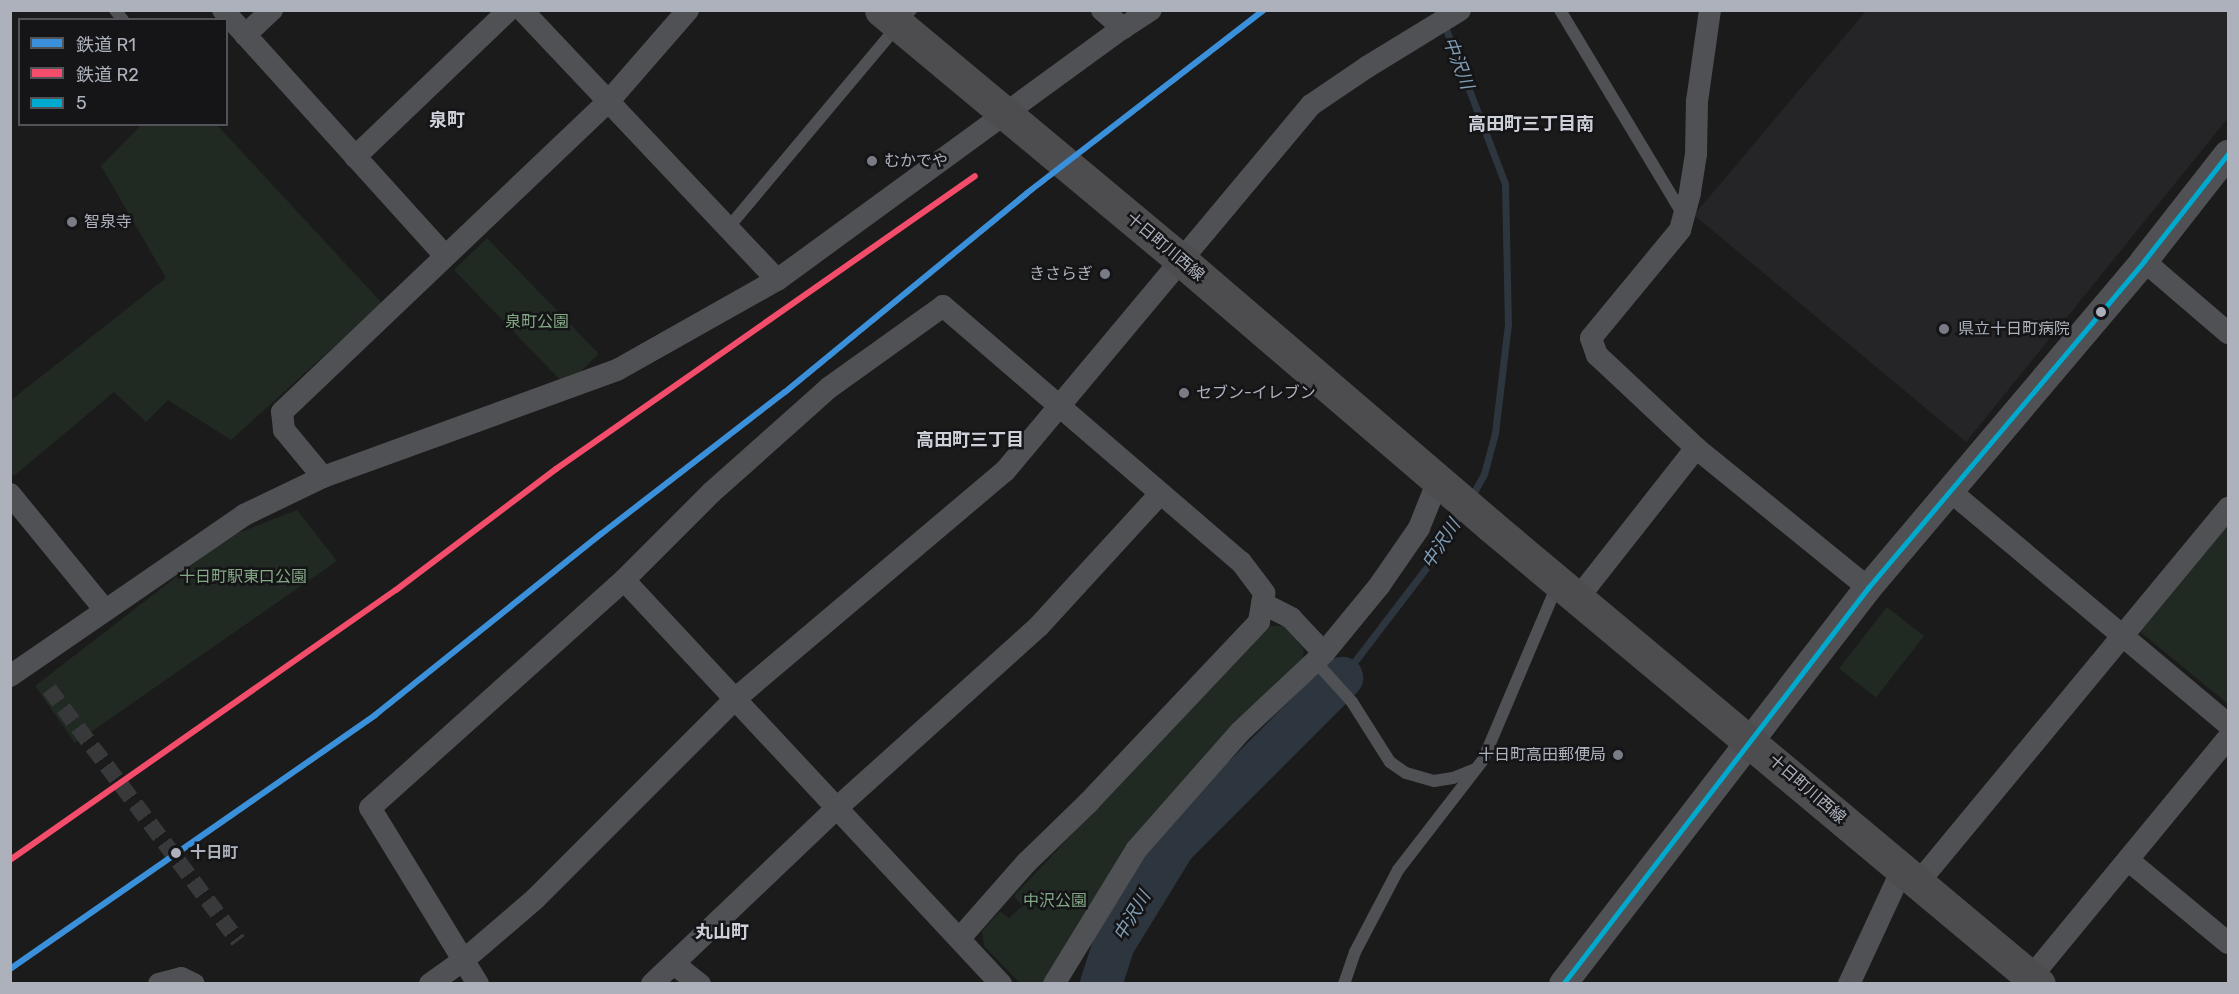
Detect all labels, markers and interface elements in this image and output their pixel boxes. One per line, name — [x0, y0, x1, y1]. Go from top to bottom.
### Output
legend — [18, 18, 228, 126]
text: 鉄道 R1 — [76, 34, 136, 56]
water label: 中沢川 — [1438, 34, 1478, 92]
text: 鉄道 R2 — [76, 64, 139, 86]
text: 5 — [76, 92, 87, 114]
district label: 泉町 — [429, 109, 465, 131]
district label: 高田町三丁目南 — [1468, 113, 1594, 135]
place label: むかでや — [884, 151, 948, 171]
marker: むかでや — [865, 154, 879, 168]
street label: 十日町川西線 — [1122, 209, 1208, 285]
place label: 智泉寺 — [84, 212, 132, 232]
marker: 智泉寺 — [65, 215, 79, 229]
place label: きさらぎ — [1029, 264, 1093, 284]
marker: きさらぎ — [1098, 267, 1112, 281]
unlabelled marker — [2095, 306, 2107, 318]
park label: 泉町公園 — [505, 312, 569, 332]
place label: 県立十日町病院 — [1958, 319, 2070, 339]
marker: 県立十日町病院 — [1935, 320, 1953, 338]
place label: セブン-イレブン — [1196, 383, 1316, 403]
marker: セブン-イレブン — [1177, 386, 1191, 400]
district label: 高田町三丁目 — [916, 429, 1024, 451]
water label: 中沢川 — [1417, 515, 1465, 573]
park label: 十日町駅東口公園 — [179, 567, 307, 587]
place label: 十日町高田郵便局 — [1478, 745, 1606, 765]
marker: 十日町高田郵便局 — [1611, 748, 1625, 762]
street label: 十日町川西線 — [1764, 750, 1850, 828]
place label: 十日町 — [190, 843, 238, 863]
marker: 十日町 — [167, 844, 185, 862]
water label: 中沢川 — [1109, 887, 1155, 945]
park label: 中沢公園 — [1023, 891, 1087, 911]
district label: 丸山町 — [695, 921, 749, 943]

